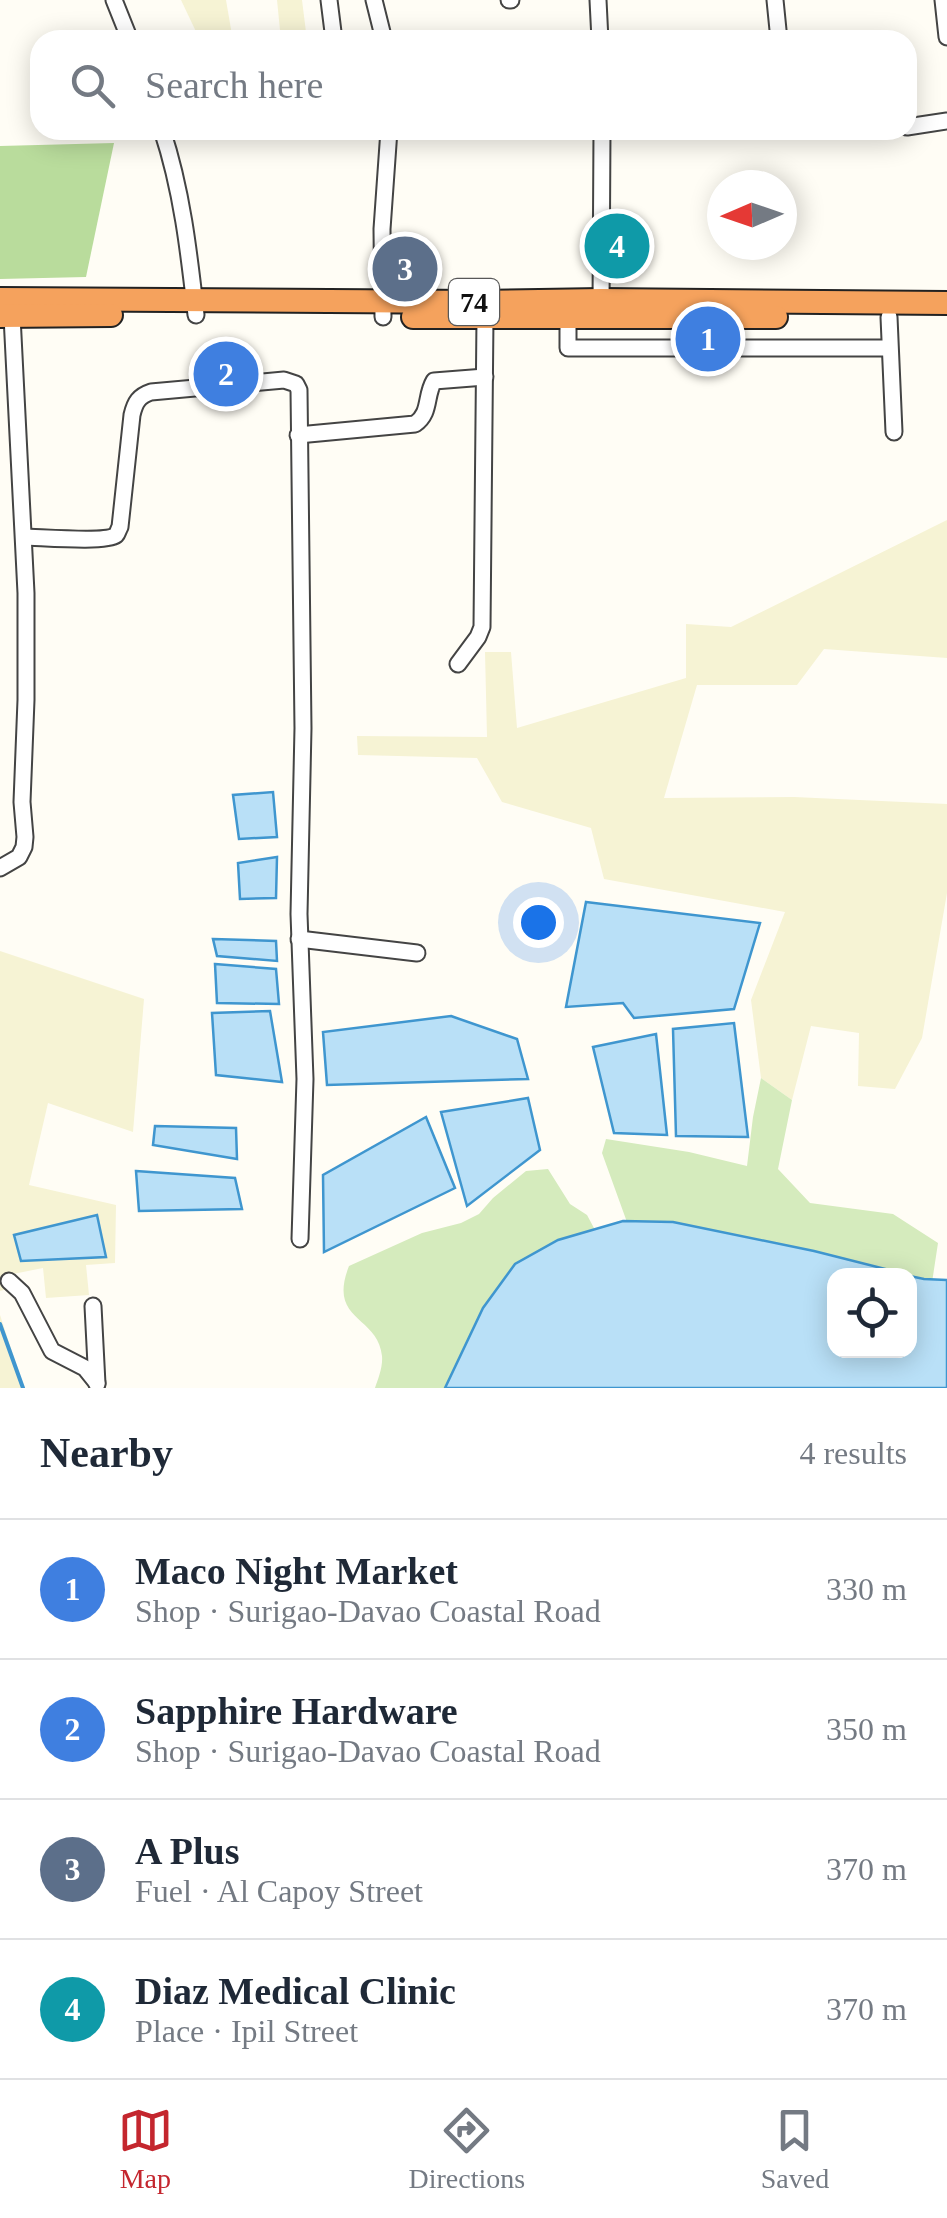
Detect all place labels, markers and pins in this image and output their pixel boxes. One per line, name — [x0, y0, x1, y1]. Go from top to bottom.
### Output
pin: 4 — [584, 208, 650, 284]
pin: 3 — [372, 232, 438, 306]
pin: 1 — [676, 302, 740, 376]
pin: 2 — [194, 336, 258, 412]

